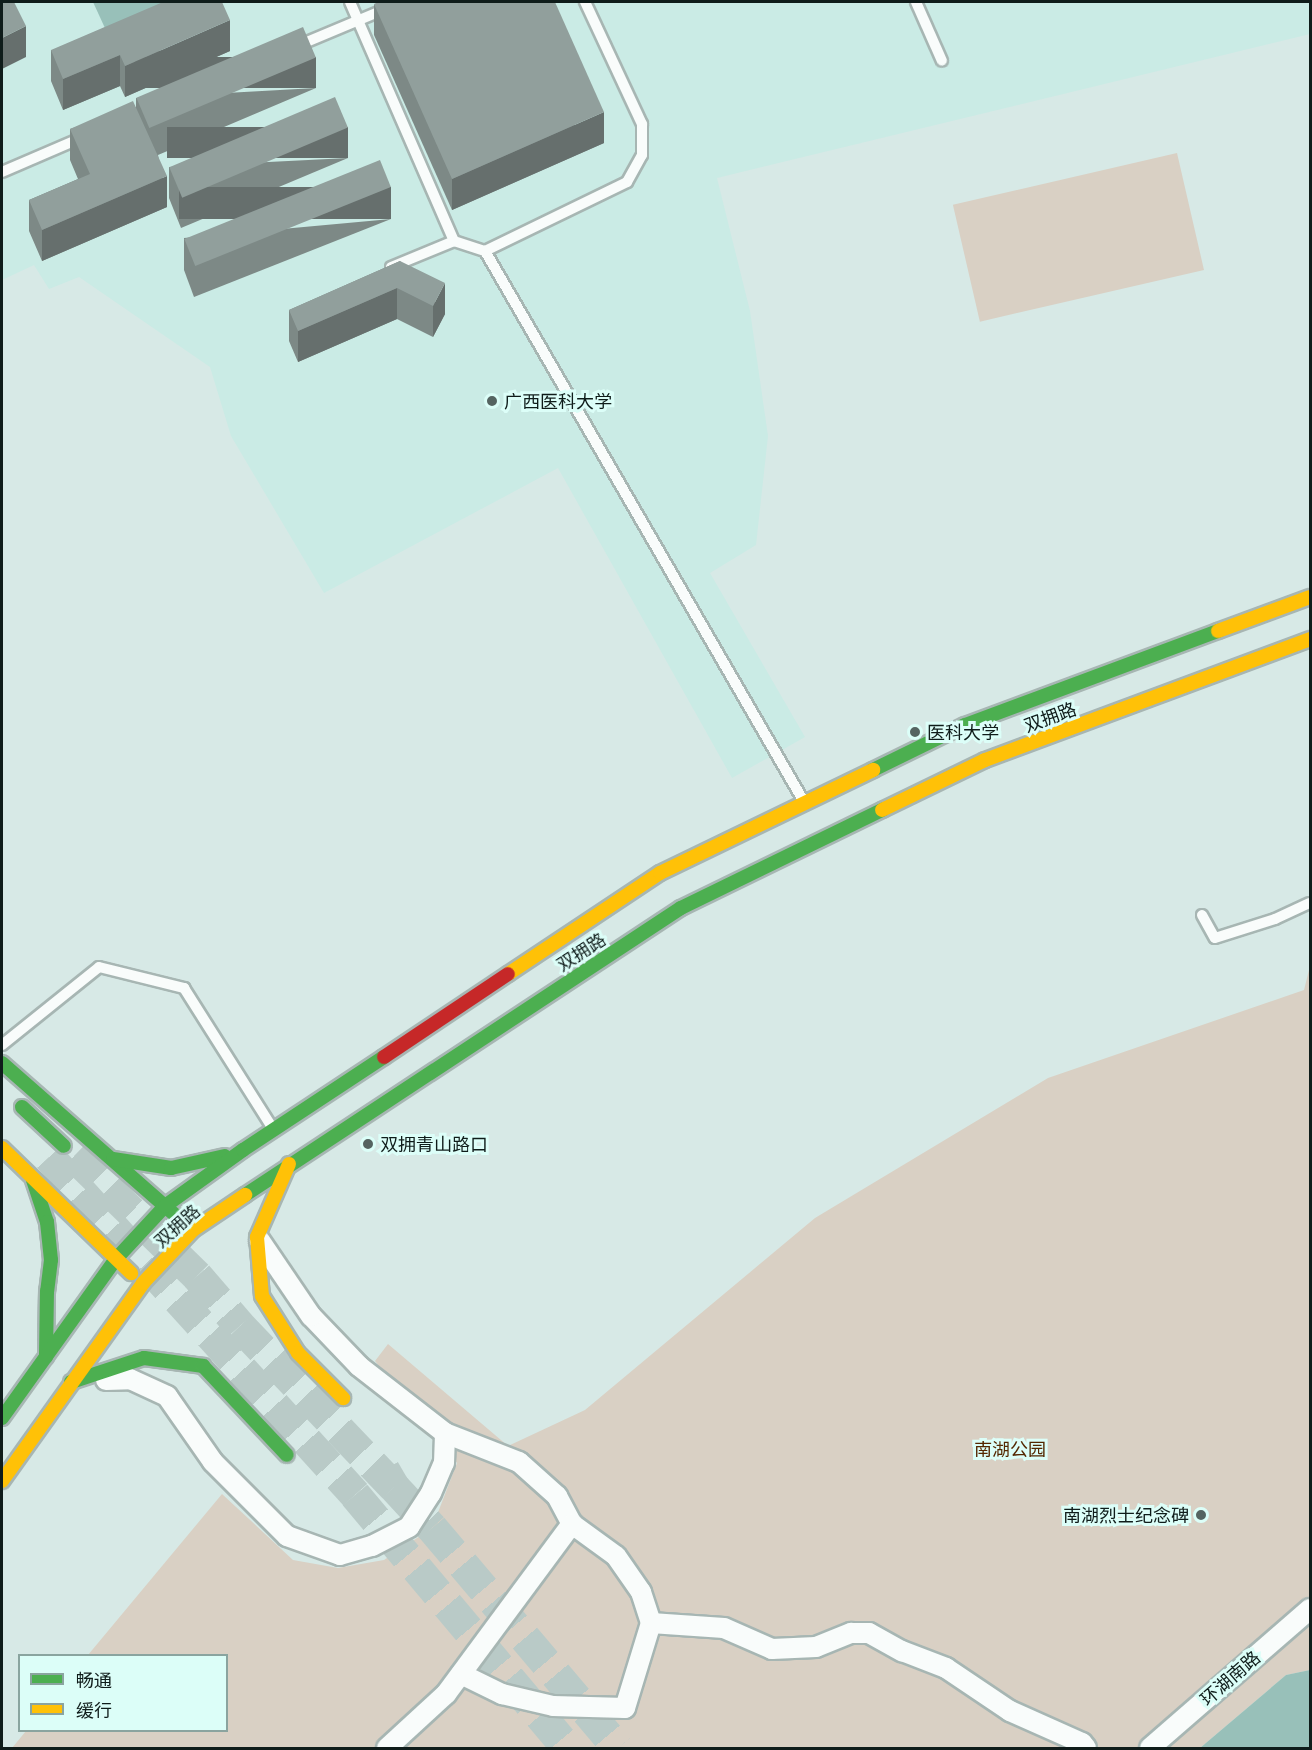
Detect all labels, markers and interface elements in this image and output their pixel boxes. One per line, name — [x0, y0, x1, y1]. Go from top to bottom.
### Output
place label: 广西医科大学 — [504, 390, 612, 412]
marker: 广西医科大学 — [485, 394, 499, 408]
street label: 双拥路 — [1021, 698, 1079, 736]
place label: 医科大学 — [927, 721, 999, 743]
marker: 医科大学 — [908, 725, 922, 739]
street label: 双拥路 — [552, 928, 610, 976]
place label: 双拥青山路口 — [380, 1133, 488, 1155]
marker: 双拥青山路口 — [361, 1137, 375, 1151]
street label: 双拥路 — [150, 1200, 204, 1252]
park label: 南湖公园 — [974, 1438, 1046, 1460]
place label: 南湖烈士纪念碑 — [1063, 1504, 1189, 1526]
marker: 南湖烈士纪念碑 — [1194, 1508, 1208, 1522]
street label: 环湖南路 — [1196, 1646, 1264, 1710]
legend — [18, 1654, 228, 1732]
text: 畅通 — [76, 1669, 112, 1691]
text: 缓行 — [76, 1699, 112, 1721]

